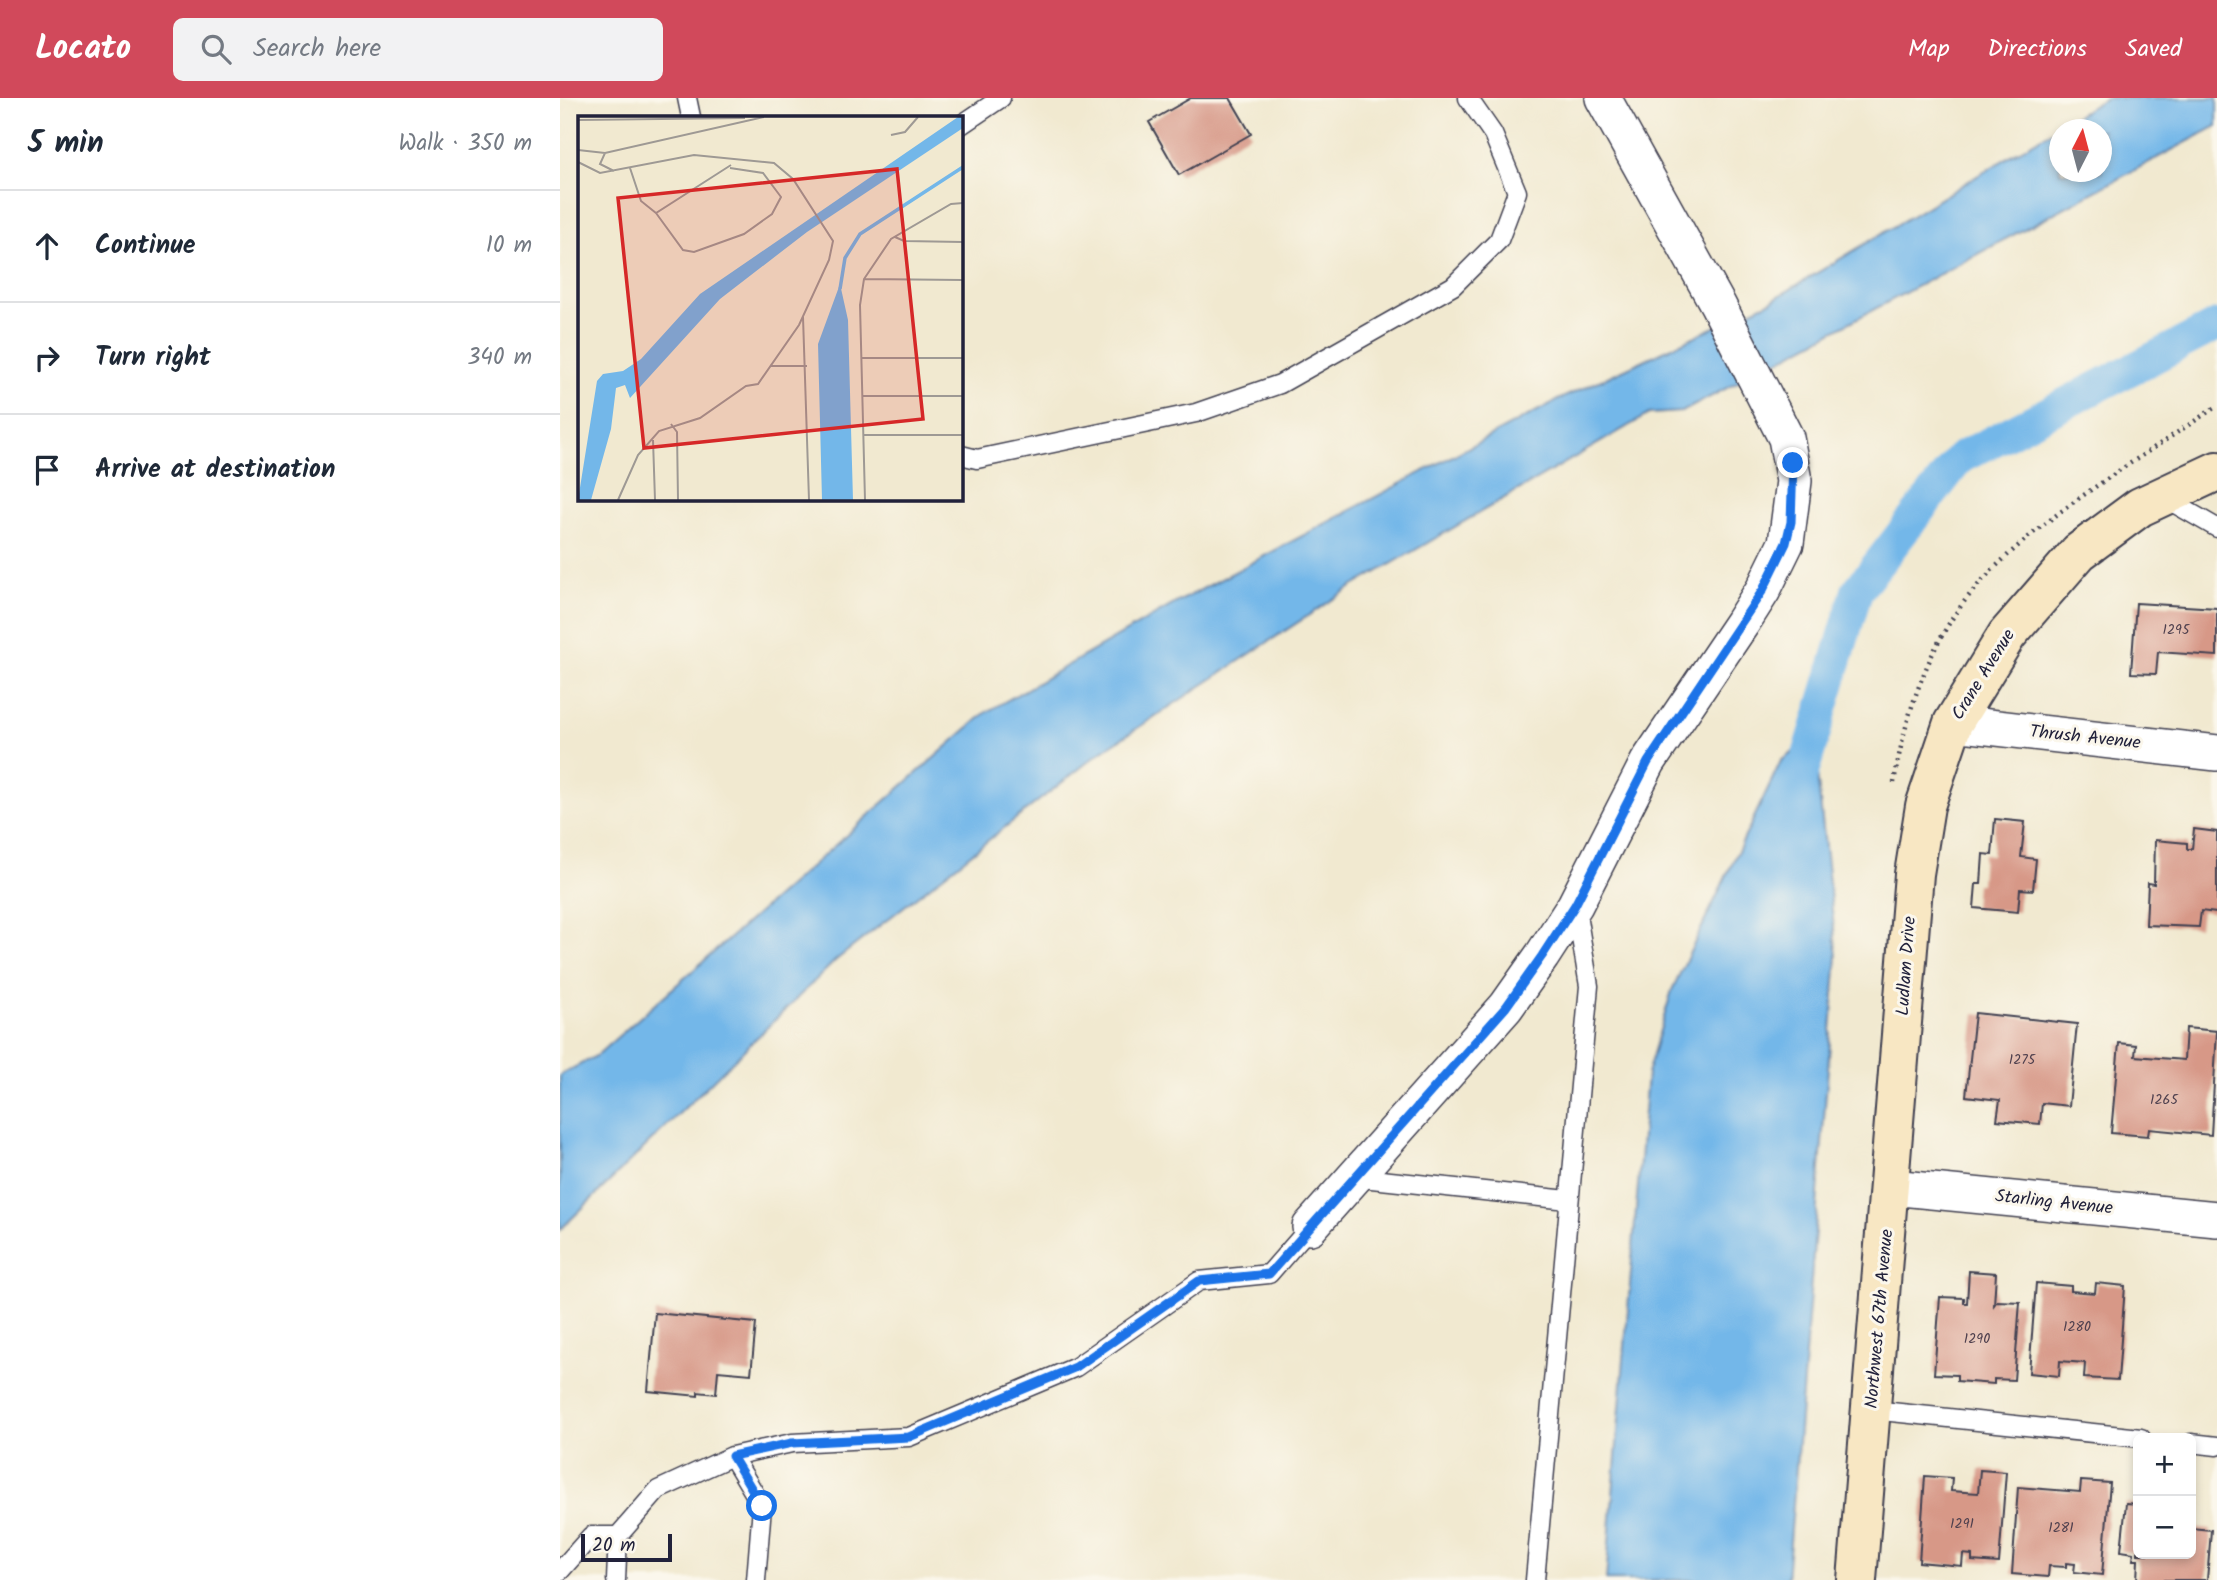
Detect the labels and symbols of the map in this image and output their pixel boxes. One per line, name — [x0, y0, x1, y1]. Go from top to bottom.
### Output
inset map — [578, 116, 962, 500]
north arrow — [2049, 119, 2112, 182]
route end — [1777, 447, 1808, 478]
house number: 1295 — [2163, 619, 2191, 641]
street label: Crane Avenue — [1944, 624, 2024, 726]
street label: Thrush Avenue — [2028, 718, 2142, 758]
street label: Ludlam Drive — [1889, 915, 1925, 1017]
house number: 1275 — [2009, 1049, 2037, 1071]
house number: 1265 — [2150, 1089, 2179, 1111]
street label: Starling Avenue — [1994, 1182, 2114, 1224]
street label: Northwest 67th Avenue — [1858, 1228, 1902, 1410]
house number: 1280 — [2063, 1316, 2091, 1338]
house number: 1290 — [1964, 1328, 1990, 1350]
route start — [746, 1490, 777, 1521]
house number: 1291 — [1950, 1513, 1974, 1535]
house number: 1281 — [2048, 1517, 2074, 1539]
scale bar — [581, 1531, 672, 1563]

